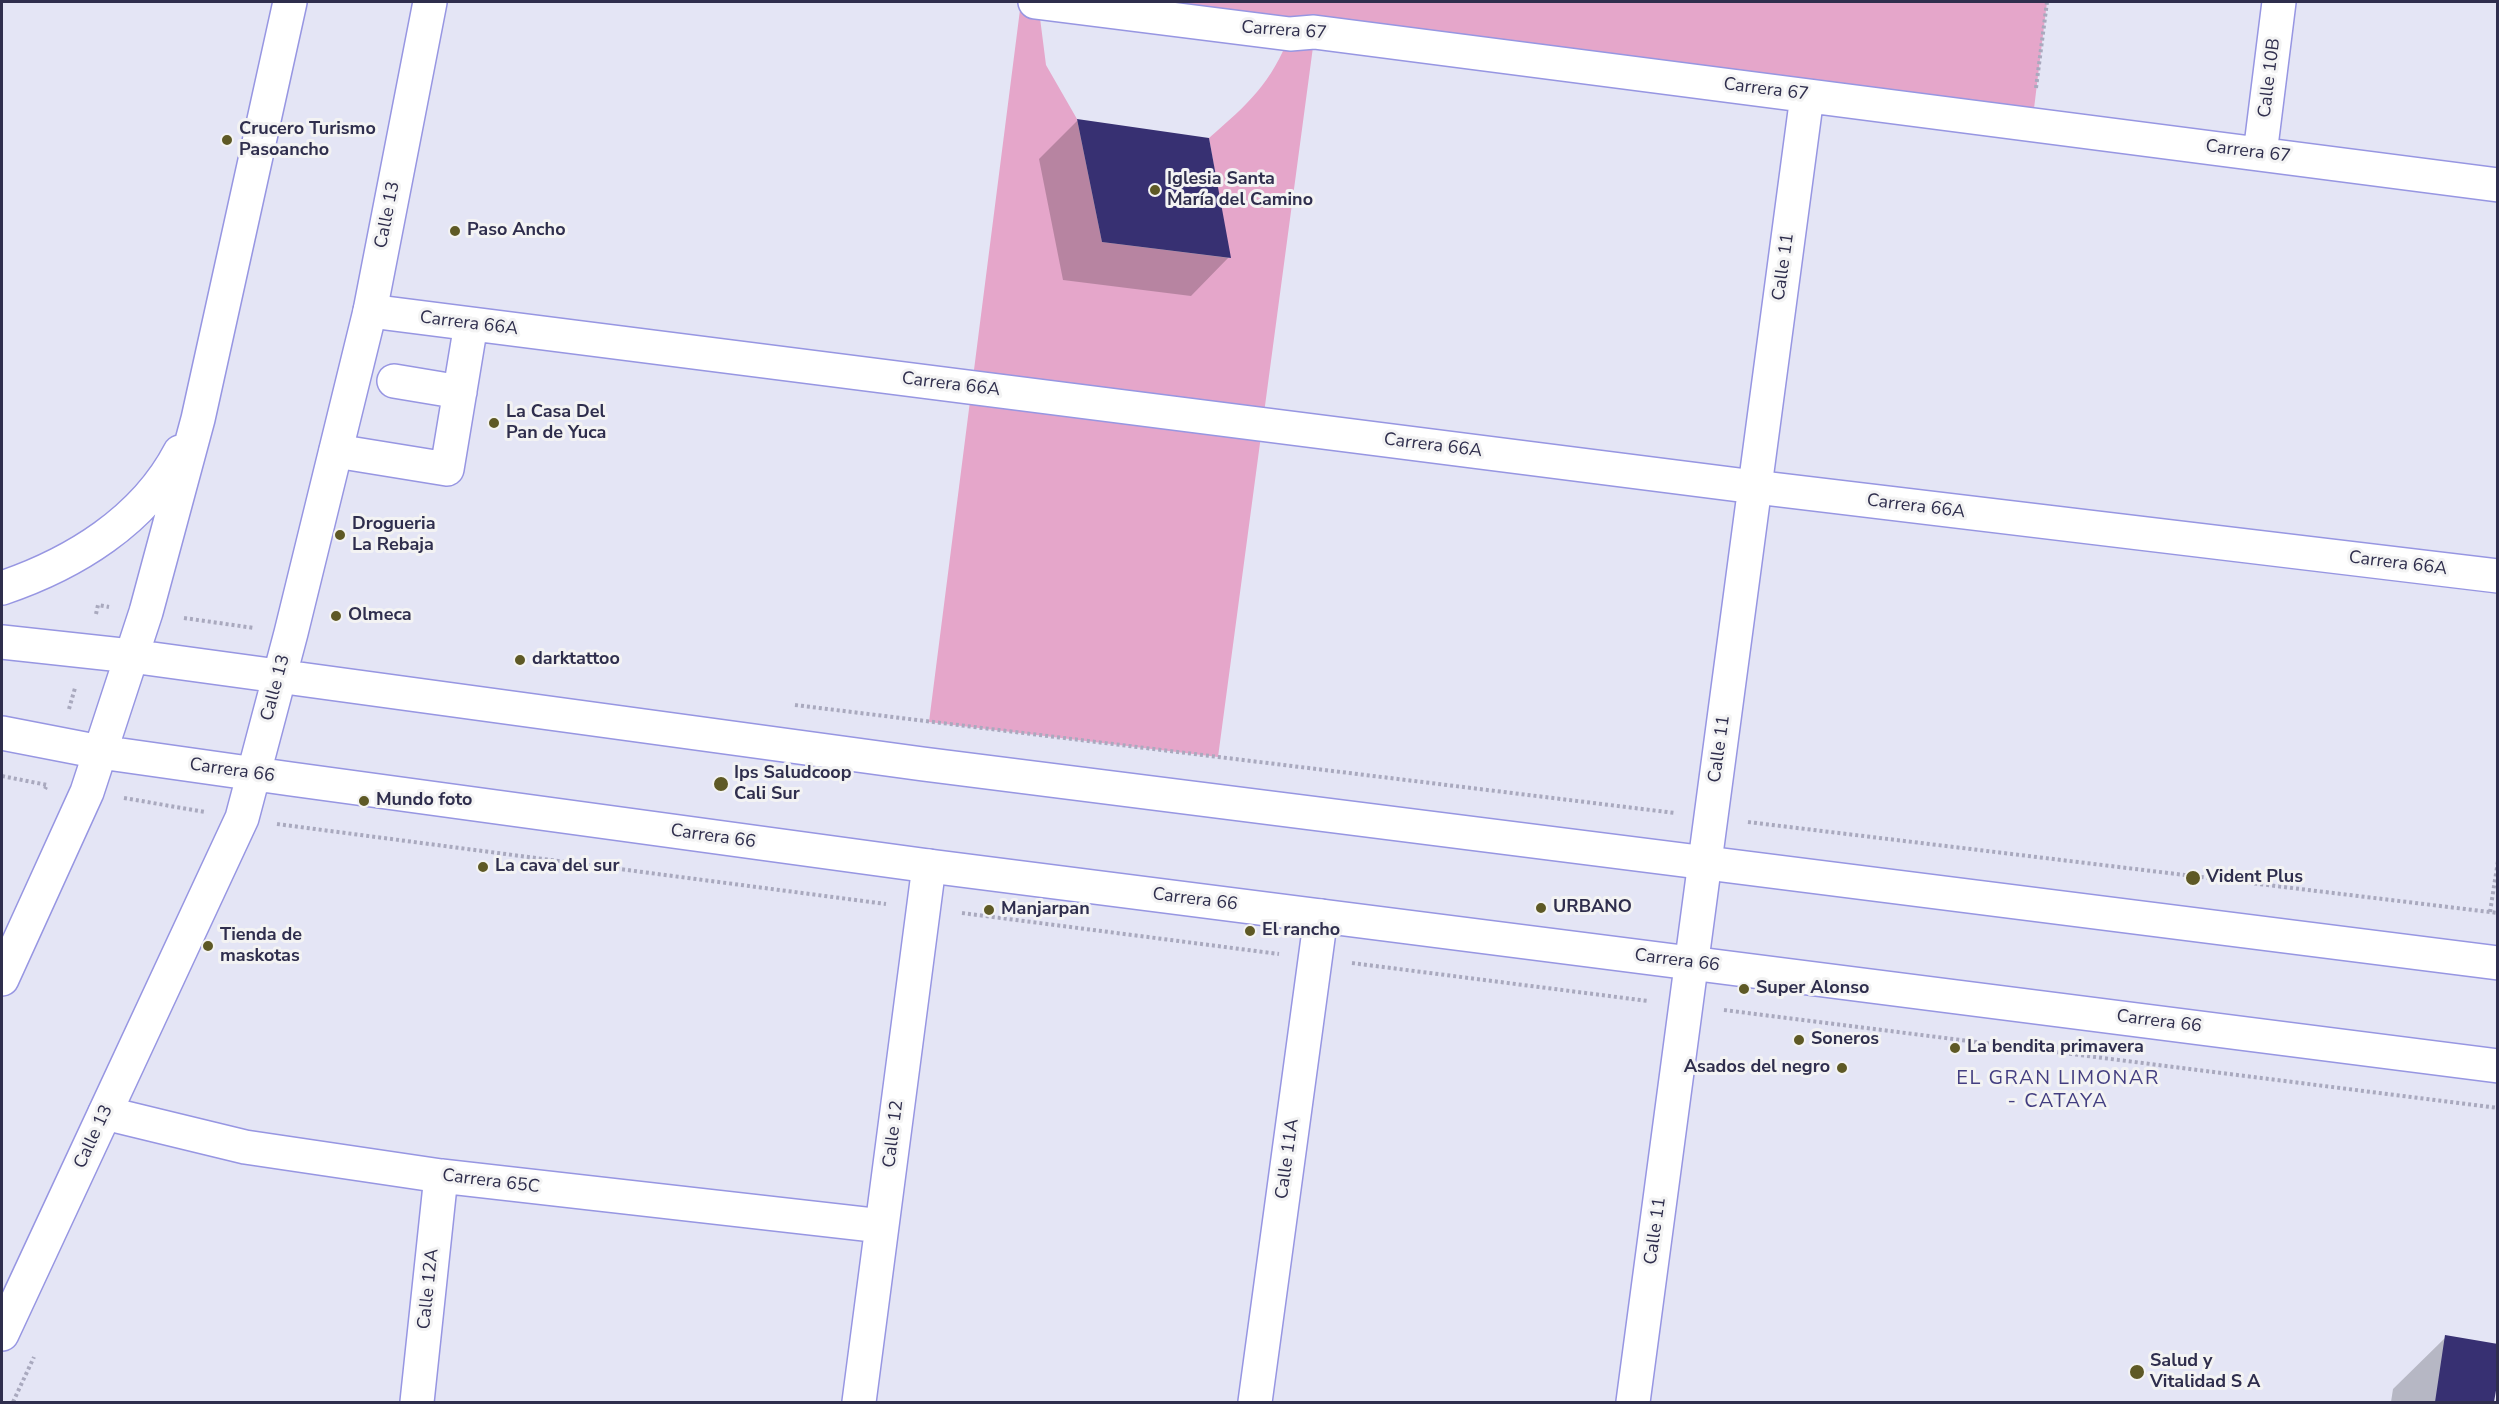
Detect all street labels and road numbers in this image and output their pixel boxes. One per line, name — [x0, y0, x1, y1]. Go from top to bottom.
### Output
street label: Carrera 67 — [1240, 17, 1328, 45]
street label: Calle 10B — [2254, 37, 2286, 119]
street label: Carrera 67 — [1722, 74, 1810, 106]
street label: Carrera 67 — [2204, 136, 2292, 168]
street label: Calle 13 — [371, 180, 405, 250]
street label: Calle 11 — [1769, 232, 1799, 302]
street label: Carrera 66A — [419, 307, 519, 341]
street label: Carrera 66A — [901, 368, 1001, 402]
street label: Carrera 66A — [1383, 429, 1483, 463]
street label: Carrera 66A — [1866, 490, 1966, 524]
street label: Carrera 66A — [2348, 547, 2448, 581]
street label: Calle 13 — [257, 652, 295, 724]
street label: Calle 11 — [1705, 714, 1735, 784]
street label: Carrera 66 — [188, 754, 276, 788]
street label: Carrera 66 — [669, 820, 757, 854]
street label: Carrera 66 — [1151, 884, 1239, 916]
street label: Carrera 66 — [1633, 945, 1721, 977]
street label: Carrera 66 — [2115, 1006, 2203, 1038]
street label: Calle 12 — [879, 1099, 909, 1169]
street label: Calle 13 — [70, 1102, 118, 1172]
street label: Calle 11A — [1272, 1117, 1304, 1201]
street label: Carrera 65C — [441, 1165, 541, 1199]
street label: Calle 11 — [1641, 1196, 1671, 1266]
street label: Calle 12A — [414, 1248, 444, 1330]

